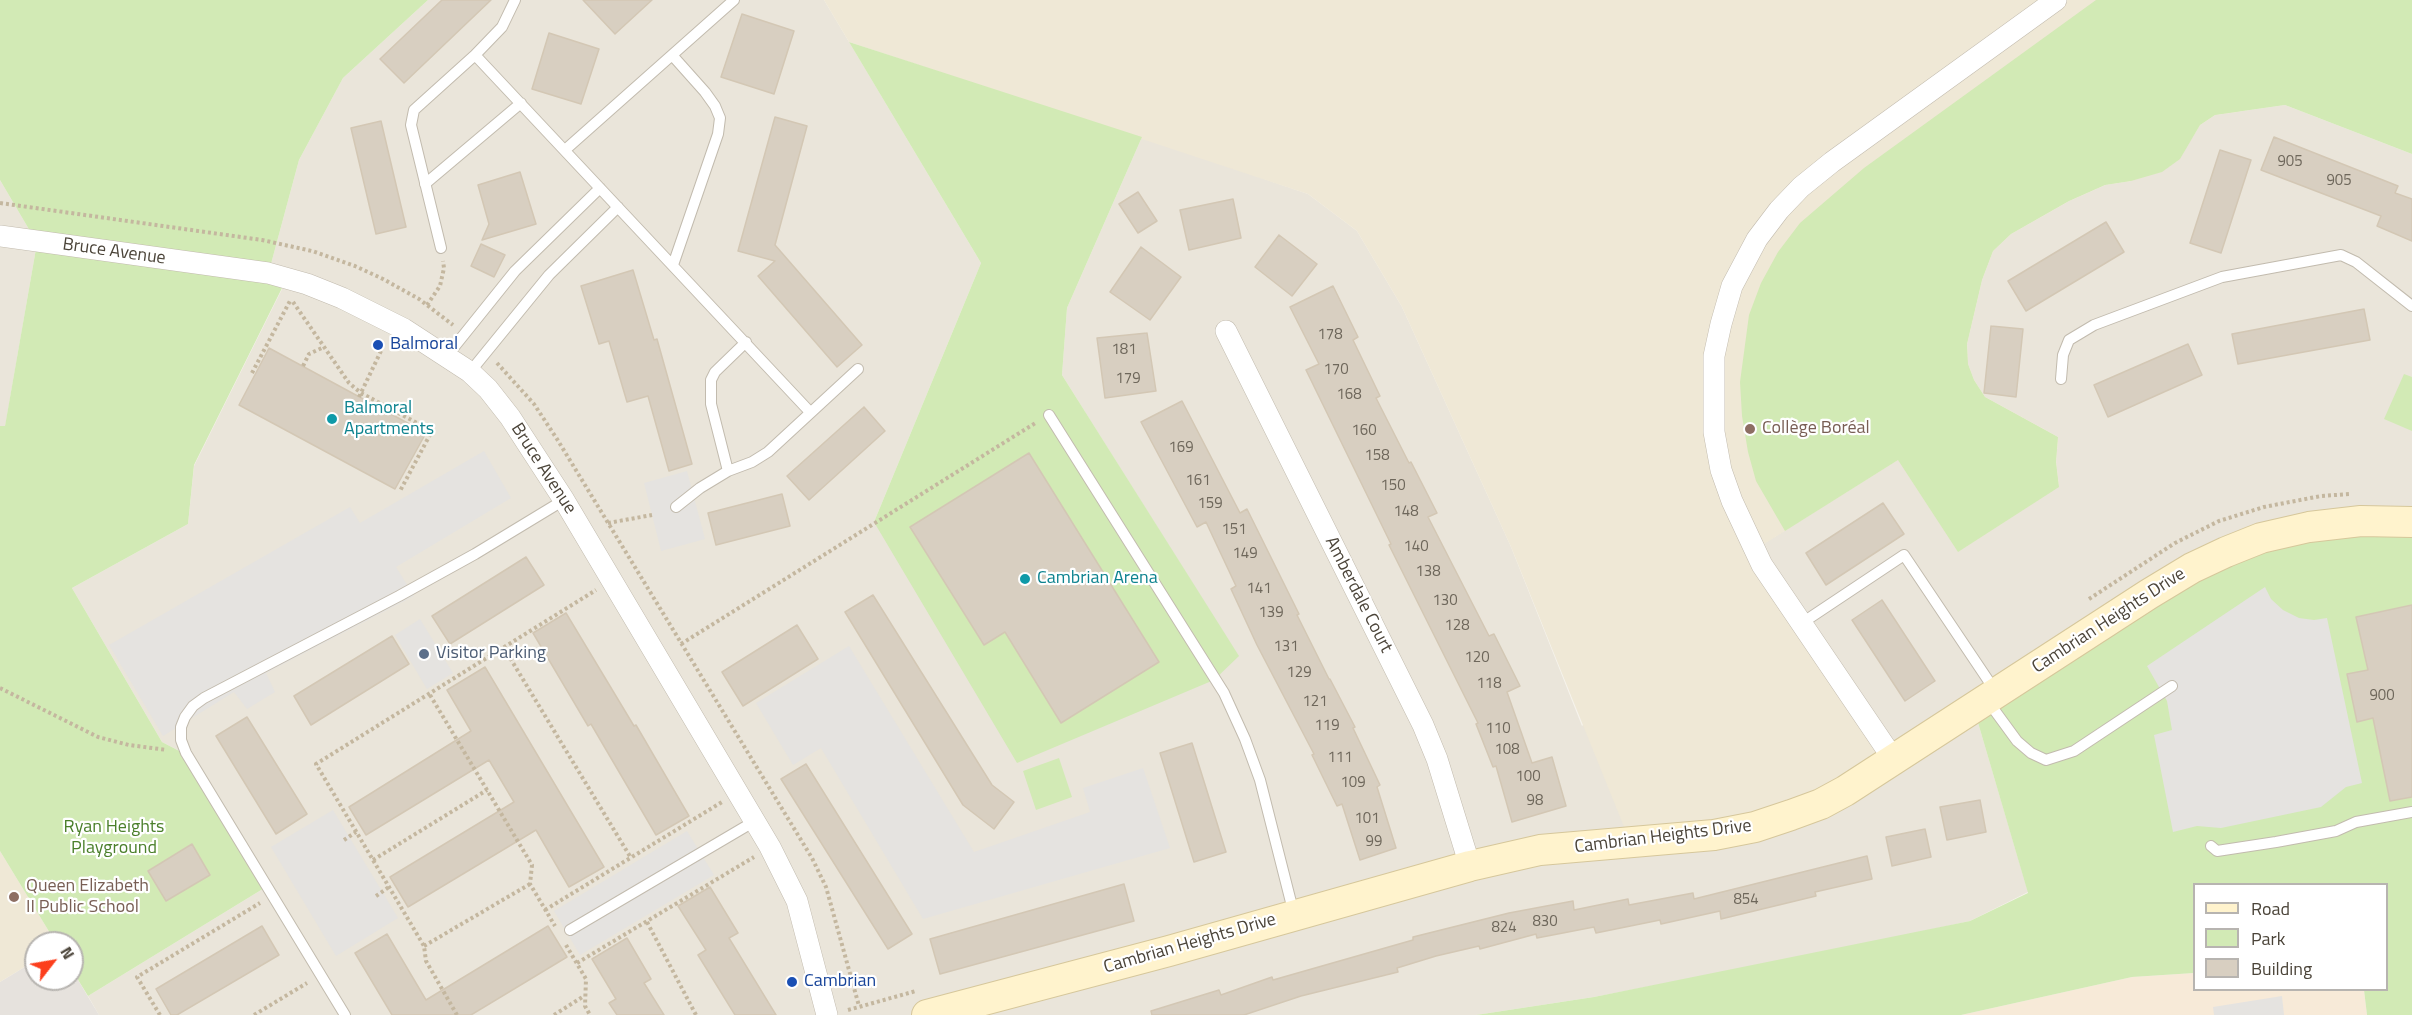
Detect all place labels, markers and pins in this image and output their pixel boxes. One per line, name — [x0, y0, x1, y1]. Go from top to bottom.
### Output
place label: Balmoral — [390, 334, 458, 356]
marker: Balmoral — [371, 338, 385, 352]
place label: Balmoral Apartments — [344, 398, 434, 440]
marker: Balmoral Apartments — [325, 412, 339, 426]
place label: Collège Boréal — [1762, 418, 1870, 440]
marker: Collège Boréal — [1743, 422, 1757, 436]
place label: Cambrian Arena — [1037, 568, 1158, 590]
marker: Cambrian Arena — [1018, 572, 1032, 586]
place label: Visitor Parking — [436, 643, 546, 665]
marker: Visitor Parking — [417, 647, 431, 661]
place label: Queen Elizabeth II Public School — [26, 876, 149, 918]
marker: Queen Elizabeth II Public School — [7, 890, 21, 904]
place label: Cambrian — [804, 971, 876, 993]
marker: Cambrian — [785, 975, 799, 989]

